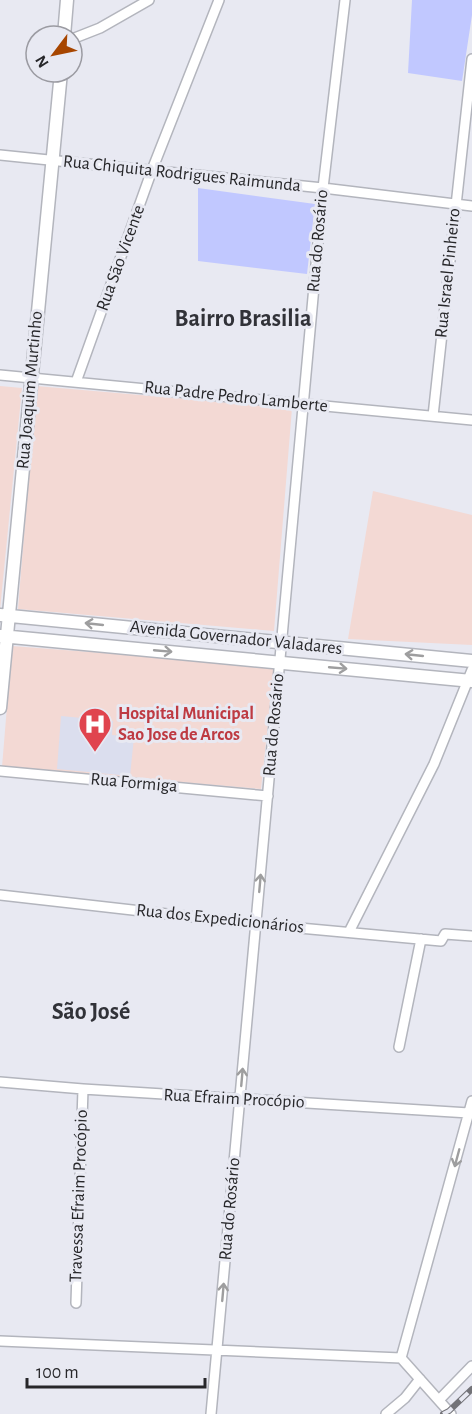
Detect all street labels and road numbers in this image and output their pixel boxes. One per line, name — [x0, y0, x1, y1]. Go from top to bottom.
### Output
street label: Rua Chiquita Rodrigues Raimunda — [62, 153, 302, 195]
street label: Rua do Rosário — [305, 189, 331, 293]
street label: Rua São Vicente — [94, 203, 148, 313]
street label: Rua Israel Pinheiro — [432, 207, 464, 339]
street label: Rua Joaquim Murtinho — [14, 310, 46, 470]
street label: Rua Padre Pedro Lamberte — [143, 378, 329, 416]
street label: Avenida Governador Valadares — [129, 618, 343, 658]
street label: Rua do Rosário — [261, 673, 287, 777]
street label: Rua Formiga — [90, 770, 178, 796]
street label: Rua dos Expedicionários — [135, 901, 305, 937]
street label: Rua Efraim Procópio — [163, 1086, 305, 1112]
street label: Travessa Efraim Procópio — [67, 1109, 91, 1283]
street label: Rua do Rosário — [217, 1157, 243, 1261]

